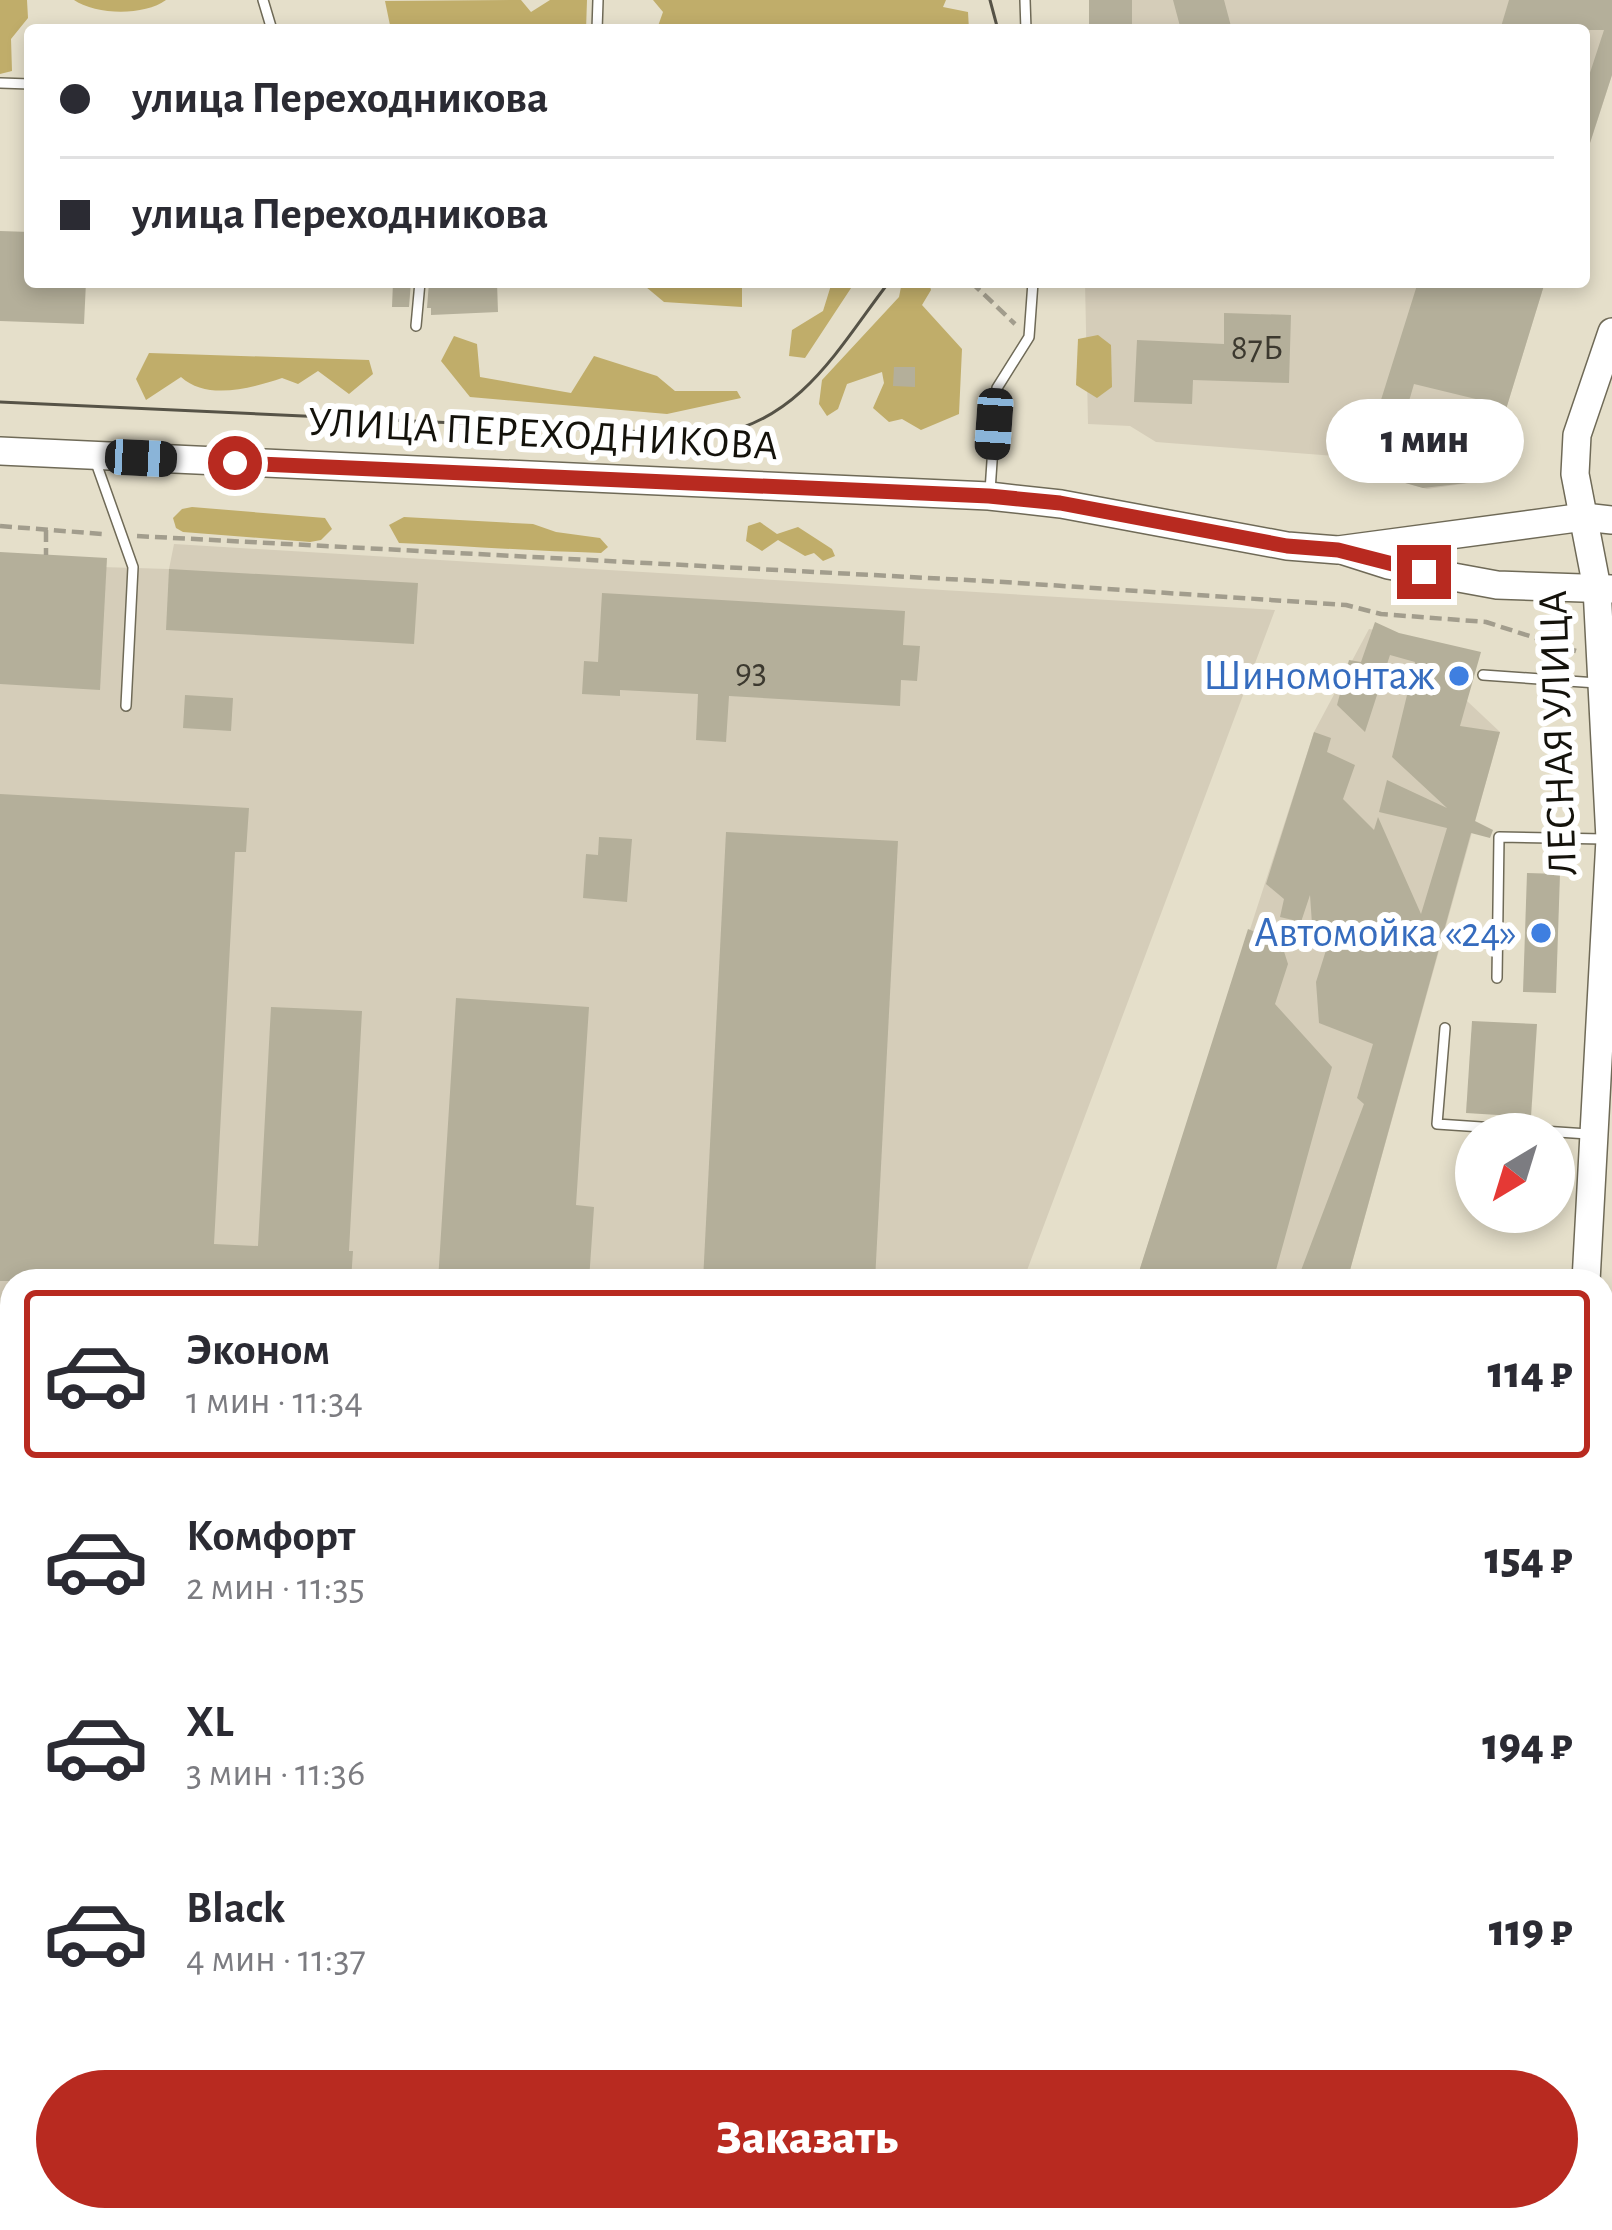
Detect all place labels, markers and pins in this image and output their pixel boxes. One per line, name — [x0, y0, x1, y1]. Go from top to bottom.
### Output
place label: Шиномонтаж — [1203, 655, 1435, 697]
marker: Шиномонтаж — [1446, 663, 1472, 689]
place label: Автомойка «24» — [1254, 912, 1517, 954]
marker: Автомойка «24» — [1528, 920, 1554, 946]

